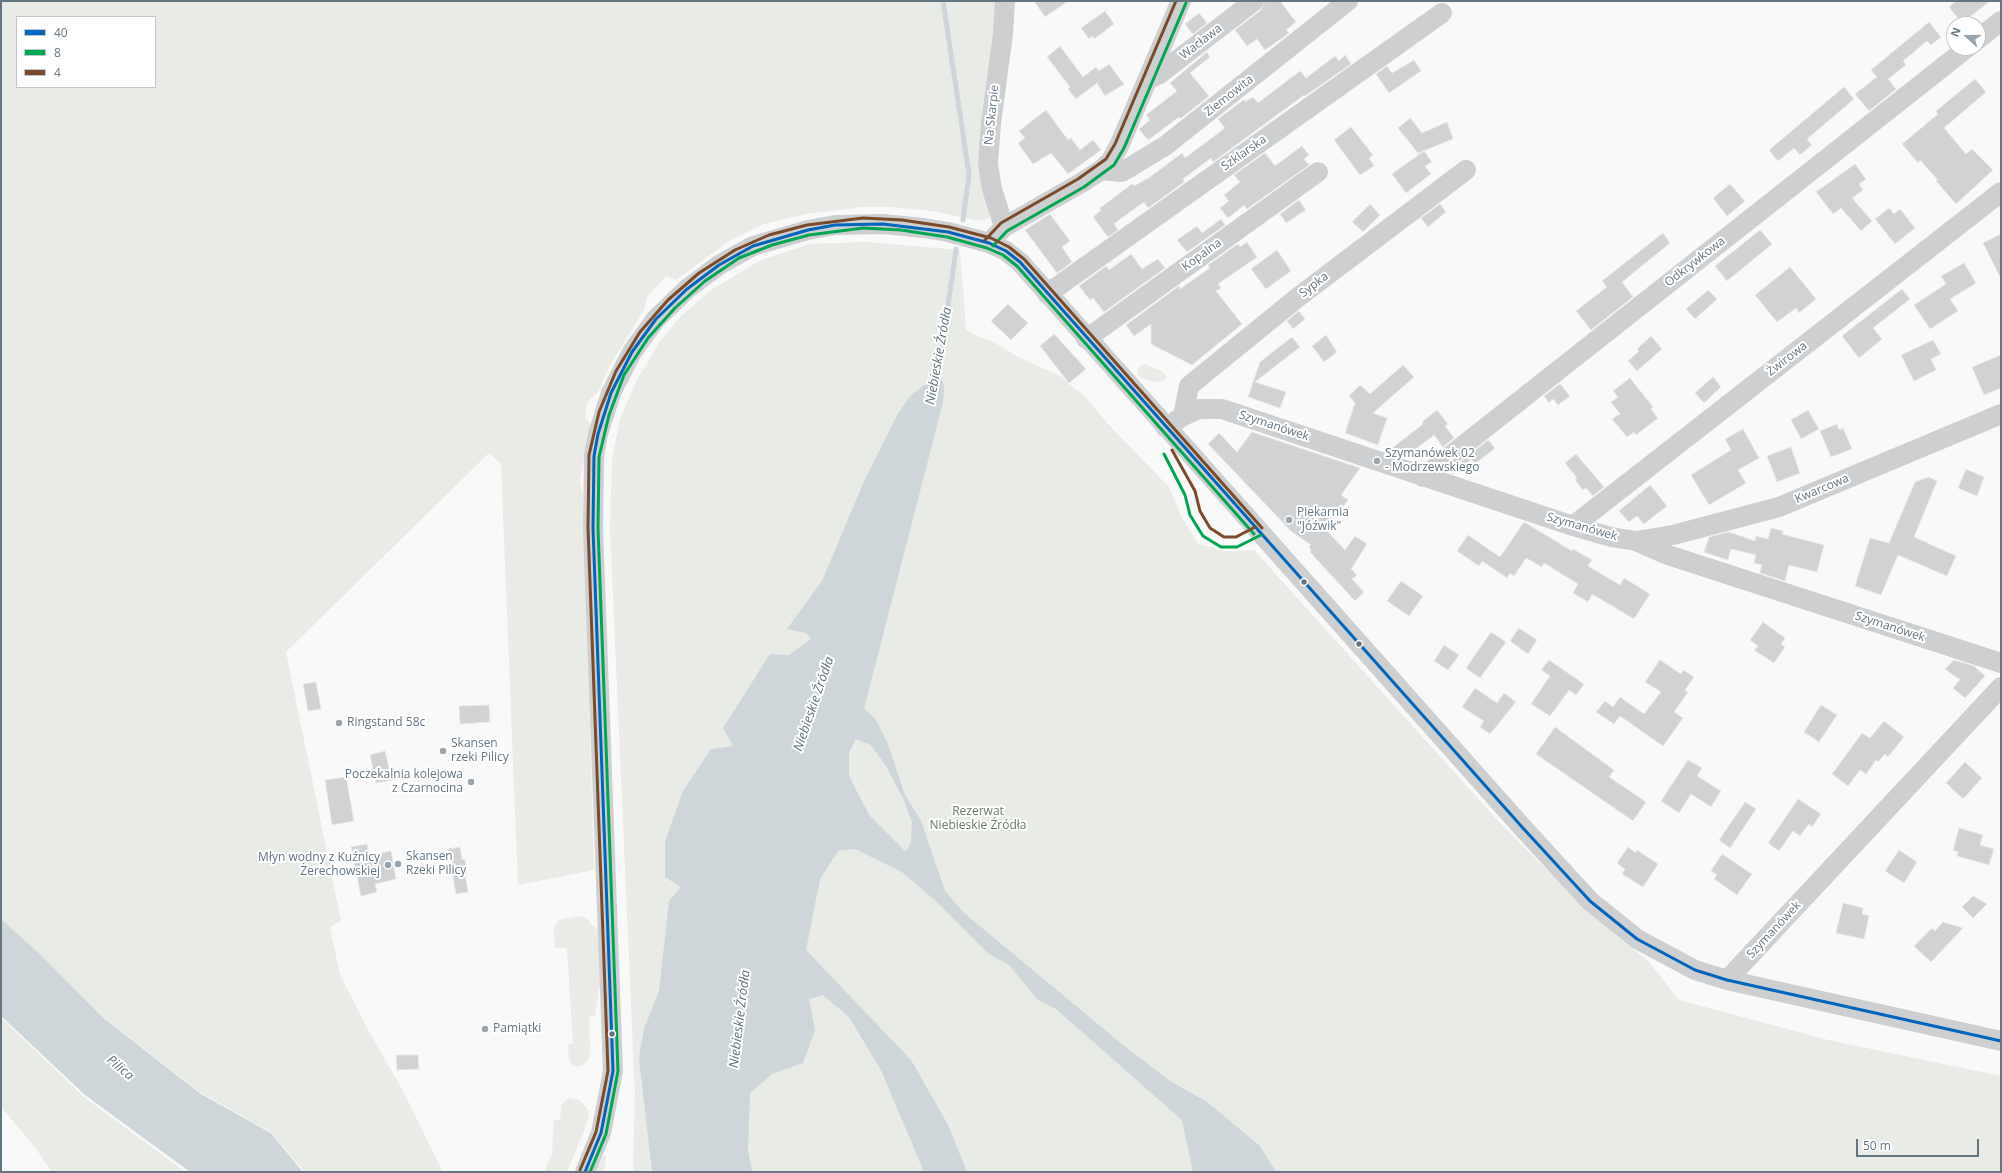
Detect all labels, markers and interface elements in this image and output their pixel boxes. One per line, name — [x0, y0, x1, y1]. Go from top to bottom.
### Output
legend — [16, 16, 156, 88]
north arrow — [1946, 16, 1986, 56]
street label: Wacława — [1177, 21, 1225, 63]
text: 40 — [54, 24, 68, 41]
text: N — [1947, 25, 1964, 39]
text: 8 — [54, 44, 61, 61]
text: 4 — [54, 64, 61, 81]
street label: Ziemowita — [1202, 72, 1256, 120]
street label: Na Skarpie — [982, 84, 1002, 146]
street label: Szklarska — [1219, 132, 1269, 174]
street label: Odkrywkowa — [1662, 234, 1728, 290]
street label: Kopalna — [1179, 236, 1225, 274]
street label: Sypka — [1297, 269, 1331, 301]
water label: Niebieskie Źródła — [923, 306, 955, 406]
street label: Żwirowa — [1764, 339, 1810, 379]
street label: Szymanówek — [1237, 408, 1311, 444]
place label: Szymanówek 02 - Modrzewskiego — [1385, 447, 1479, 475]
marker: Szymanówek 02 - Modrzewskiego — [1372, 456, 1382, 466]
street label: Kwarcowa — [1793, 471, 1851, 507]
place label: Piekarnia "Jóźwik" — [1297, 506, 1349, 534]
street label: Szymanówek — [1545, 510, 1619, 544]
marker: Piekarnia "Jóźwik" — [1284, 515, 1294, 525]
unlabelled marker — [1299, 577, 1309, 587]
street label: Szymanówek — [1853, 609, 1927, 645]
unlabelled marker — [1354, 639, 1364, 649]
water label: Niebieskie Źródła — [791, 655, 837, 753]
place label: Ringstand 58c — [347, 716, 425, 730]
marker: Ringstand 58c — [334, 718, 344, 728]
place label: Skansen rzeki Pilicy — [451, 737, 509, 765]
marker: Skansen rzeki Pilicy — [438, 746, 448, 756]
place label: Poczekalnia kolejowa z Czarnocina — [345, 768, 463, 796]
marker: Poczekalnia kolejowa z Czarnocina — [466, 777, 476, 787]
park label: Rezerwat Niebieskie Źródła — [930, 805, 1026, 833]
place label: Skansen Rzeki Pilicy — [406, 850, 466, 878]
place label: Młyn wodny z Kuźnicy Żerechowskiej — [258, 851, 380, 879]
marker: Skansen Rzeki Pilicy — [393, 859, 403, 869]
marker: Młyn wodny z Kuźnicy Żerechowskiej — [383, 860, 393, 870]
street label: Szymanówek — [1744, 898, 1804, 962]
water label: Niebieskie Źródła — [726, 969, 754, 1069]
place label: Pamiątki — [493, 1022, 541, 1036]
marker: Pamiątki — [480, 1024, 490, 1034]
unlabelled marker — [607, 1029, 617, 1039]
water label: Pilica — [103, 1052, 137, 1084]
scale bar — [1858, 1131, 1981, 1157]
text: 50 m — [1863, 1137, 1891, 1154]

